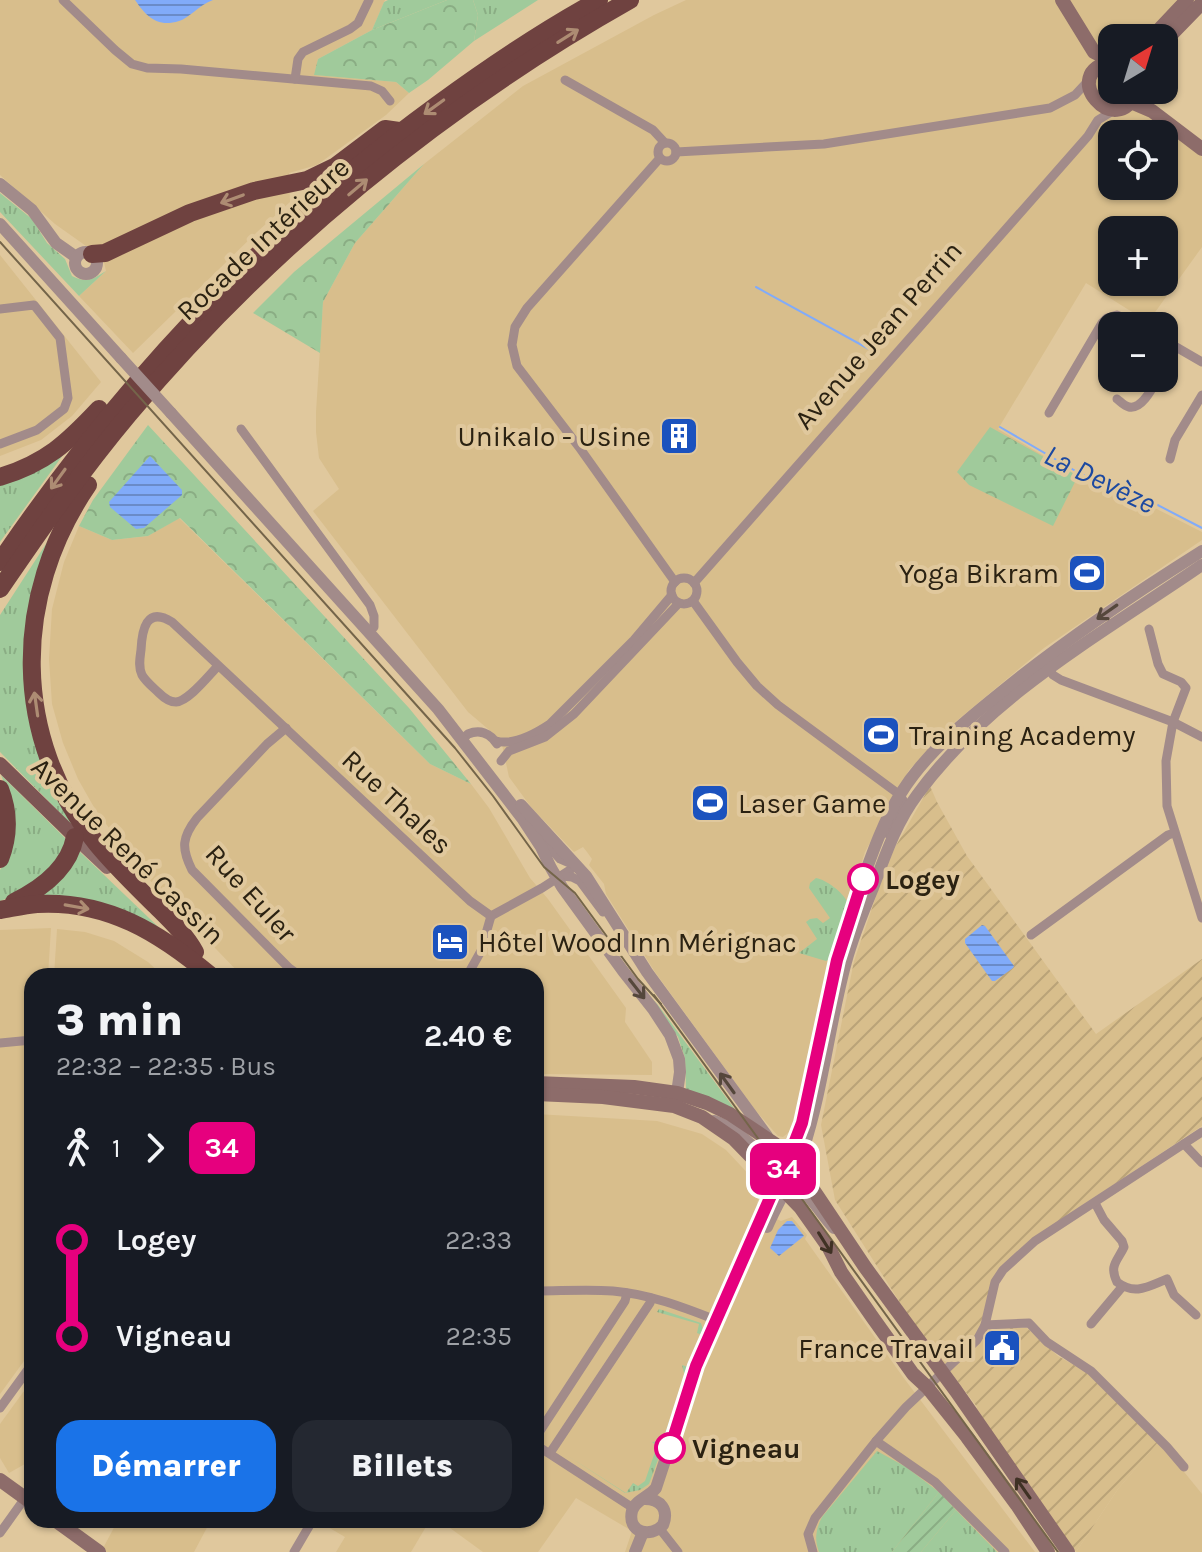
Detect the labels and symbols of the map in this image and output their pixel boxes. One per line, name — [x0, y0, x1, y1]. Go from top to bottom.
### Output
north arrow — [1098, 24, 1178, 104]
one-way arrow — [557, 27, 579, 44]
one-way arrow — [424, 98, 445, 115]
street label: Rocade Intérieure — [170, 151, 356, 327]
one-way arrow — [347, 178, 367, 196]
one-way arrow — [220, 192, 245, 207]
street label: Avenue Jean Perrin — [787, 234, 969, 436]
building icon: Unikalo - Usine — [658, 415, 700, 457]
place label: Unikalo - Usine — [457, 420, 651, 453]
water label: La Devèze — [1038, 436, 1162, 522]
one-way arrow — [50, 468, 67, 489]
sports icon: Yoga Bikram — [1066, 552, 1108, 594]
place label: Yoga Bikram — [899, 557, 1059, 590]
one-way arrow — [1097, 604, 1119, 620]
one-way arrow — [27, 692, 42, 717]
sports icon: Training Academy — [860, 714, 902, 756]
place label: Training Academy — [909, 719, 1136, 752]
street label: Rue Thales — [335, 743, 459, 861]
street label: Avenue René Cassin — [25, 750, 231, 952]
sports icon: Laser Game — [689, 782, 731, 824]
place label: Laser Game — [738, 787, 886, 820]
street label: Rue Euler — [199, 837, 304, 949]
place label: Logey — [885, 863, 960, 896]
marker: Logey — [848, 864, 878, 894]
one-way arrow — [64, 901, 90, 916]
hotel icon: Hôtel Wood Inn Mérignac — [429, 921, 471, 963]
place label: Hôtel Wood Inn Mérignac — [478, 926, 797, 959]
one-way arrow — [628, 978, 646, 999]
one-way arrow — [719, 1073, 736, 1094]
line badge: 34 — [747, 1143, 819, 1195]
one-way arrow — [818, 1231, 834, 1254]
public building icon: France Travail — [981, 1327, 1023, 1369]
place label: France Travail — [798, 1332, 974, 1365]
place label: Vigneau — [692, 1432, 801, 1465]
marker: Vigneau — [655, 1433, 685, 1463]
one-way arrow — [1015, 1478, 1031, 1500]

